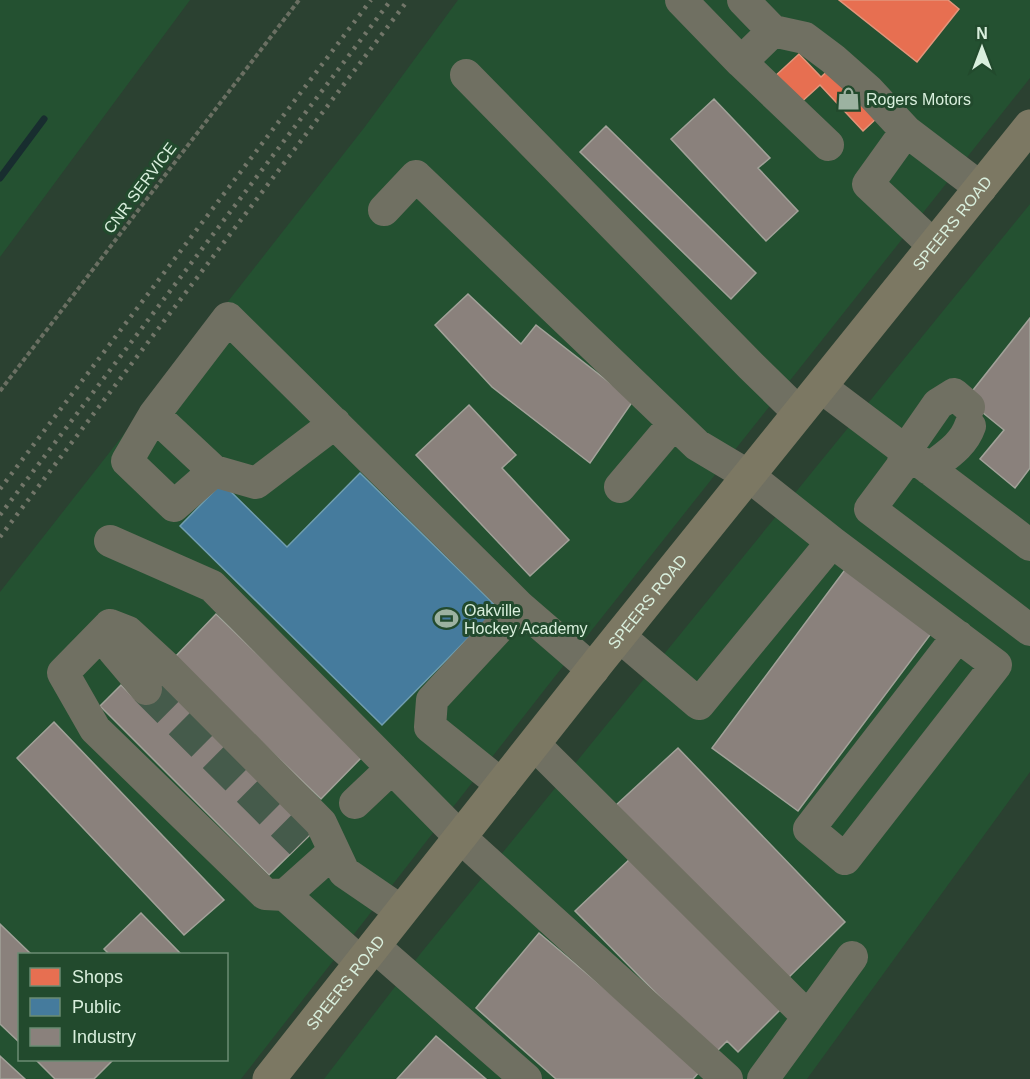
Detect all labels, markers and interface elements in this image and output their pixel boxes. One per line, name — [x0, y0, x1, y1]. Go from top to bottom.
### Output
north arrow — [952, 18, 1012, 78]
text: N — [976, 25, 988, 42]
shop icon: Rogers Motors — [835, 86, 861, 112]
place label: Rogers Motors — [866, 91, 971, 108]
street label: CNR SERVICE — [100, 139, 180, 237]
street label: SPEERS ROAD — [909, 173, 995, 273]
street label: SPEERS ROAD — [604, 551, 690, 652]
place label: Oakville Hockey Academy — [464, 602, 588, 637]
sports icon: Oakville Hockey Academy — [433, 606, 459, 632]
street label: SPEERS ROAD — [303, 932, 388, 1033]
legend — [18, 953, 228, 1061]
text: Shops — [72, 967, 123, 987]
text: Public — [72, 997, 121, 1017]
text: Industry — [72, 1027, 136, 1047]

